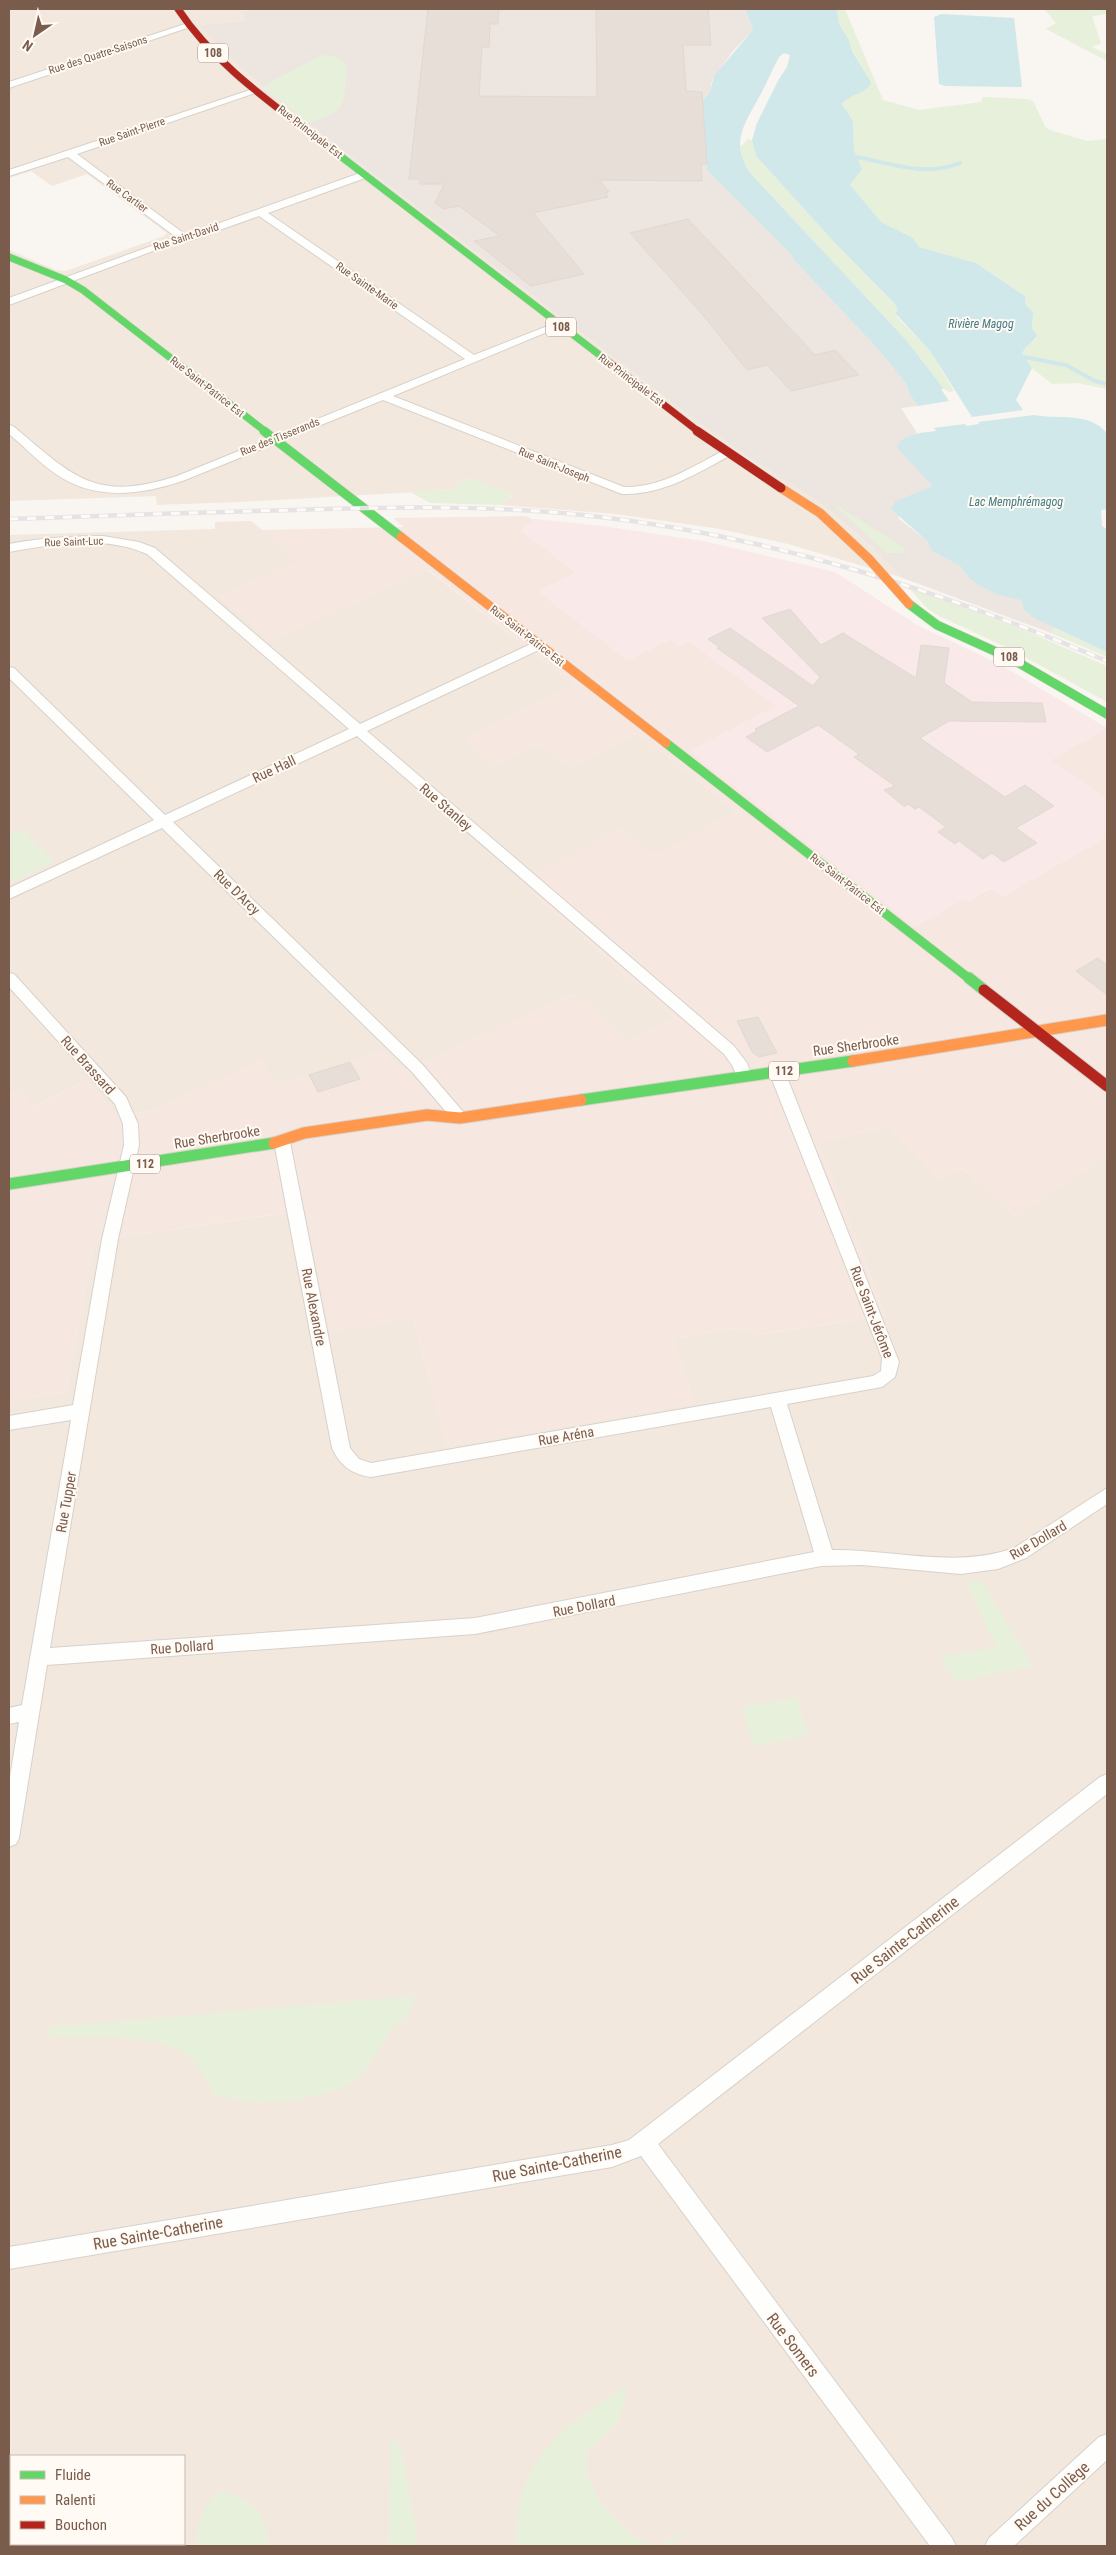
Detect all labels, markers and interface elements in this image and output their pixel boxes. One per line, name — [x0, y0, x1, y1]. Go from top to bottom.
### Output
north arrow — [10, 10, 60, 60]
street label: Rue des Quatre-Saisons — [47, 33, 149, 77]
text: N — [20, 37, 36, 55]
road number: 108 — [198, 44, 228, 62]
street label: Rue Principale Est — [275, 103, 345, 161]
street label: Rue Saint-Pierre — [97, 115, 167, 149]
street label: Rue Cartier — [104, 177, 151, 216]
street label: Rue Saint-David — [152, 220, 220, 254]
street label: Rue Sainte-Marie — [333, 260, 401, 312]
water label: Rivière Magog — [948, 317, 1014, 331]
road number: 108 — [546, 318, 576, 337]
street label: Rue Principale Est — [596, 351, 666, 409]
street label: Rue Saint-Patrice Est — [167, 354, 247, 420]
street label: Rue des Tisserands — [238, 415, 322, 459]
street label: Rue Saint-Joseph — [517, 445, 591, 485]
water label: Lac Memphrémagog — [969, 495, 1063, 509]
street label: Rue Saint-Luc — [44, 534, 104, 550]
street label: Rue Saint-Patrice Est — [487, 603, 567, 669]
road number: 108 — [994, 648, 1024, 666]
street label: Rue Hall — [250, 752, 298, 786]
street label: Rue Stanley — [416, 780, 476, 834]
street label: Rue Saint-Patrice Est — [807, 851, 887, 917]
street label: Rue D'Arcy — [211, 866, 264, 918]
street label: Rue Sherbrooke — [812, 1031, 900, 1059]
street label: Rue Brassard — [58, 1033, 118, 1097]
road number: 112 — [769, 1062, 799, 1080]
street label: Rue Sherbrooke — [173, 1122, 261, 1152]
road number: 112 — [130, 1154, 160, 1174]
street label: Rue Saint-Jérôme — [847, 1264, 897, 1361]
street label: Rue Alexandre — [299, 1267, 329, 1348]
street label: Rue Aréna — [537, 1423, 595, 1449]
street label: Rue Tupper — [53, 1470, 79, 1534]
street label: Rue Dollard — [1007, 1517, 1069, 1563]
street label: Rue Dollard — [551, 1592, 617, 1620]
street label: Rue Dollard — [150, 1637, 214, 1657]
street label: Rue Sainte-Catherine — [847, 1892, 963, 1988]
street label: Rue Sainte-Catherine — [491, 2142, 623, 2186]
street label: Rue Sainte-Catherine — [92, 2212, 224, 2254]
street label: Rue Somers — [763, 2309, 823, 2381]
legend — [10, 2455, 185, 2545]
street label: Rue du Collège — [1011, 2457, 1093, 2535]
text: Fluide — [55, 2466, 91, 2484]
text: Ralenti — [55, 2491, 96, 2509]
text: Bouchon — [55, 2516, 107, 2534]

